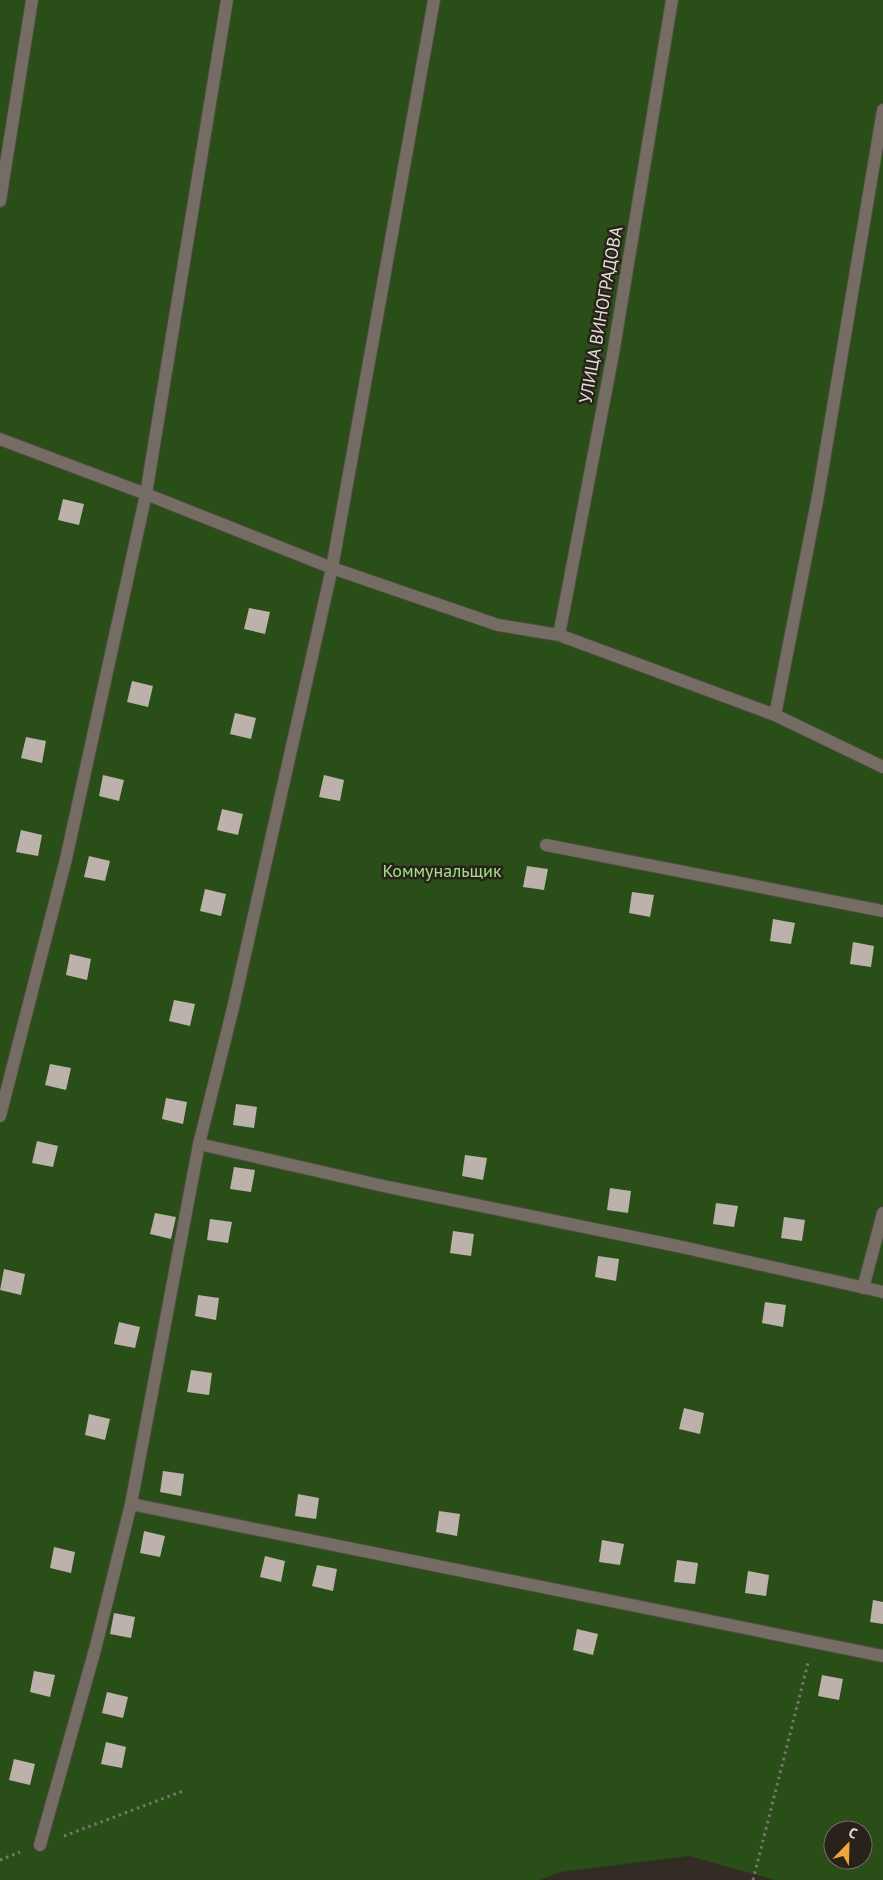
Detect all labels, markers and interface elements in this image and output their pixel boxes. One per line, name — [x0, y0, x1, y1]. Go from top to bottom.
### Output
street label: УЛИЦА ВИНОГРАДОВА — [574, 224, 627, 405]
park label: Коммунальщик — [382, 859, 502, 882]
north arrow — [823, 1820, 873, 1870]
text: С — [846, 1823, 860, 1843]

